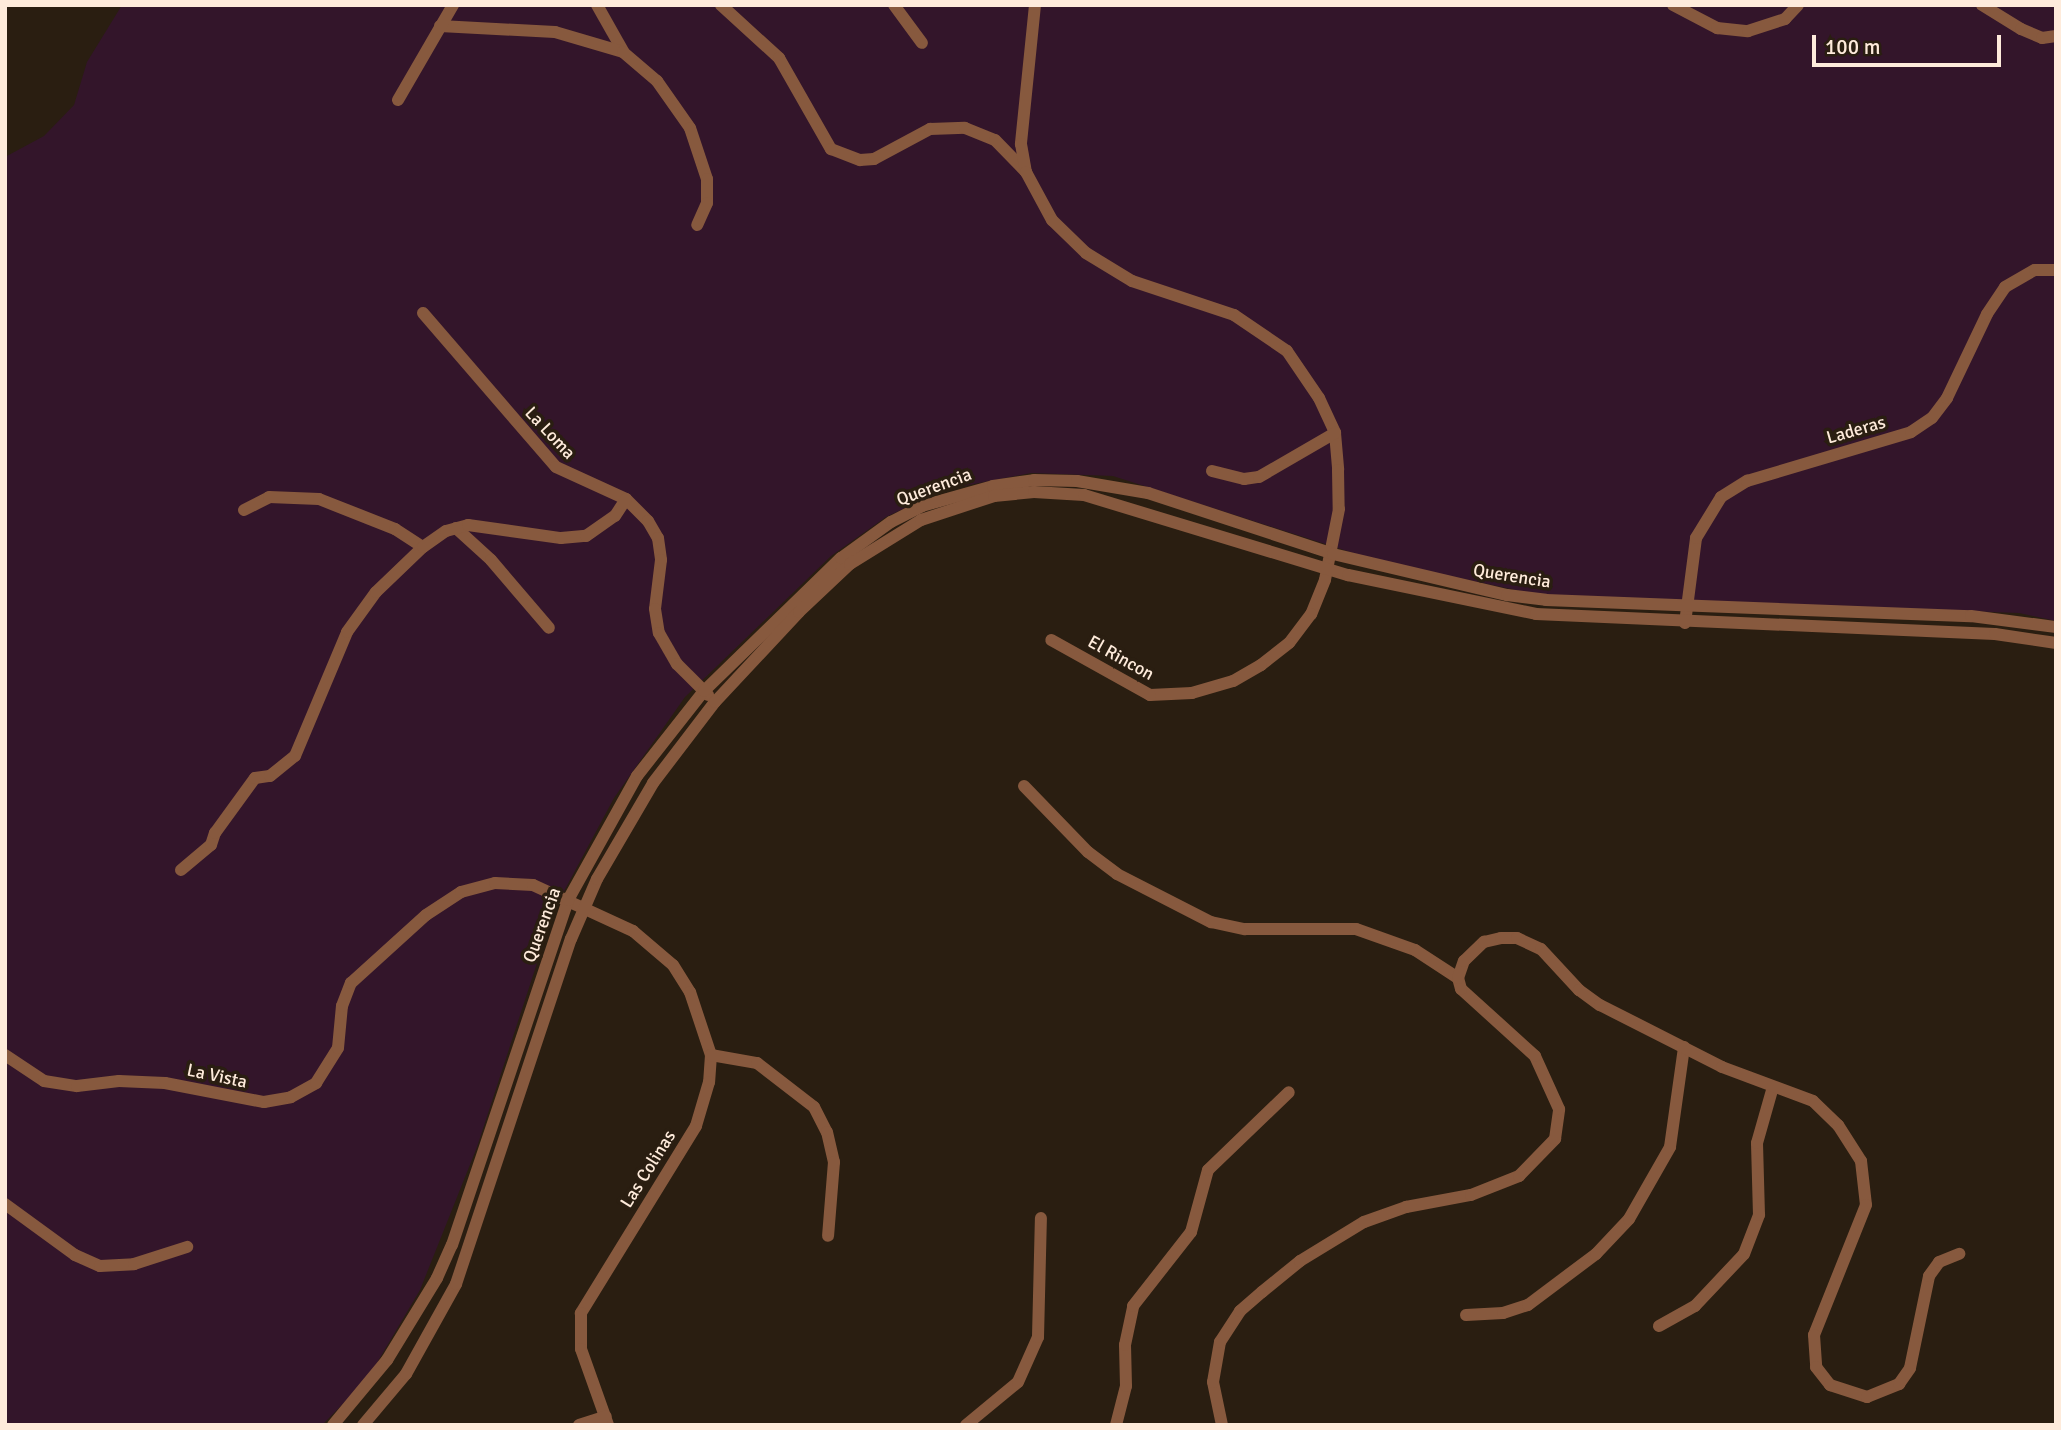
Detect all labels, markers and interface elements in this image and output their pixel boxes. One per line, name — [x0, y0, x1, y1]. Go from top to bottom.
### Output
scale bar — [1816, 21, 2005, 65]
text: 100 m — [1825, 34, 1880, 60]
street label: La Loma — [520, 402, 580, 464]
street label: Laderas — [1824, 411, 1888, 449]
street label: Querencia — [894, 463, 974, 511]
street label: Querencia — [1472, 559, 1552, 593]
street label: El Rincon — [1084, 631, 1158, 685]
street label: Querencia — [518, 885, 566, 965]
street label: La Vista — [185, 1059, 249, 1093]
street label: Las Colinas — [616, 1126, 680, 1212]

